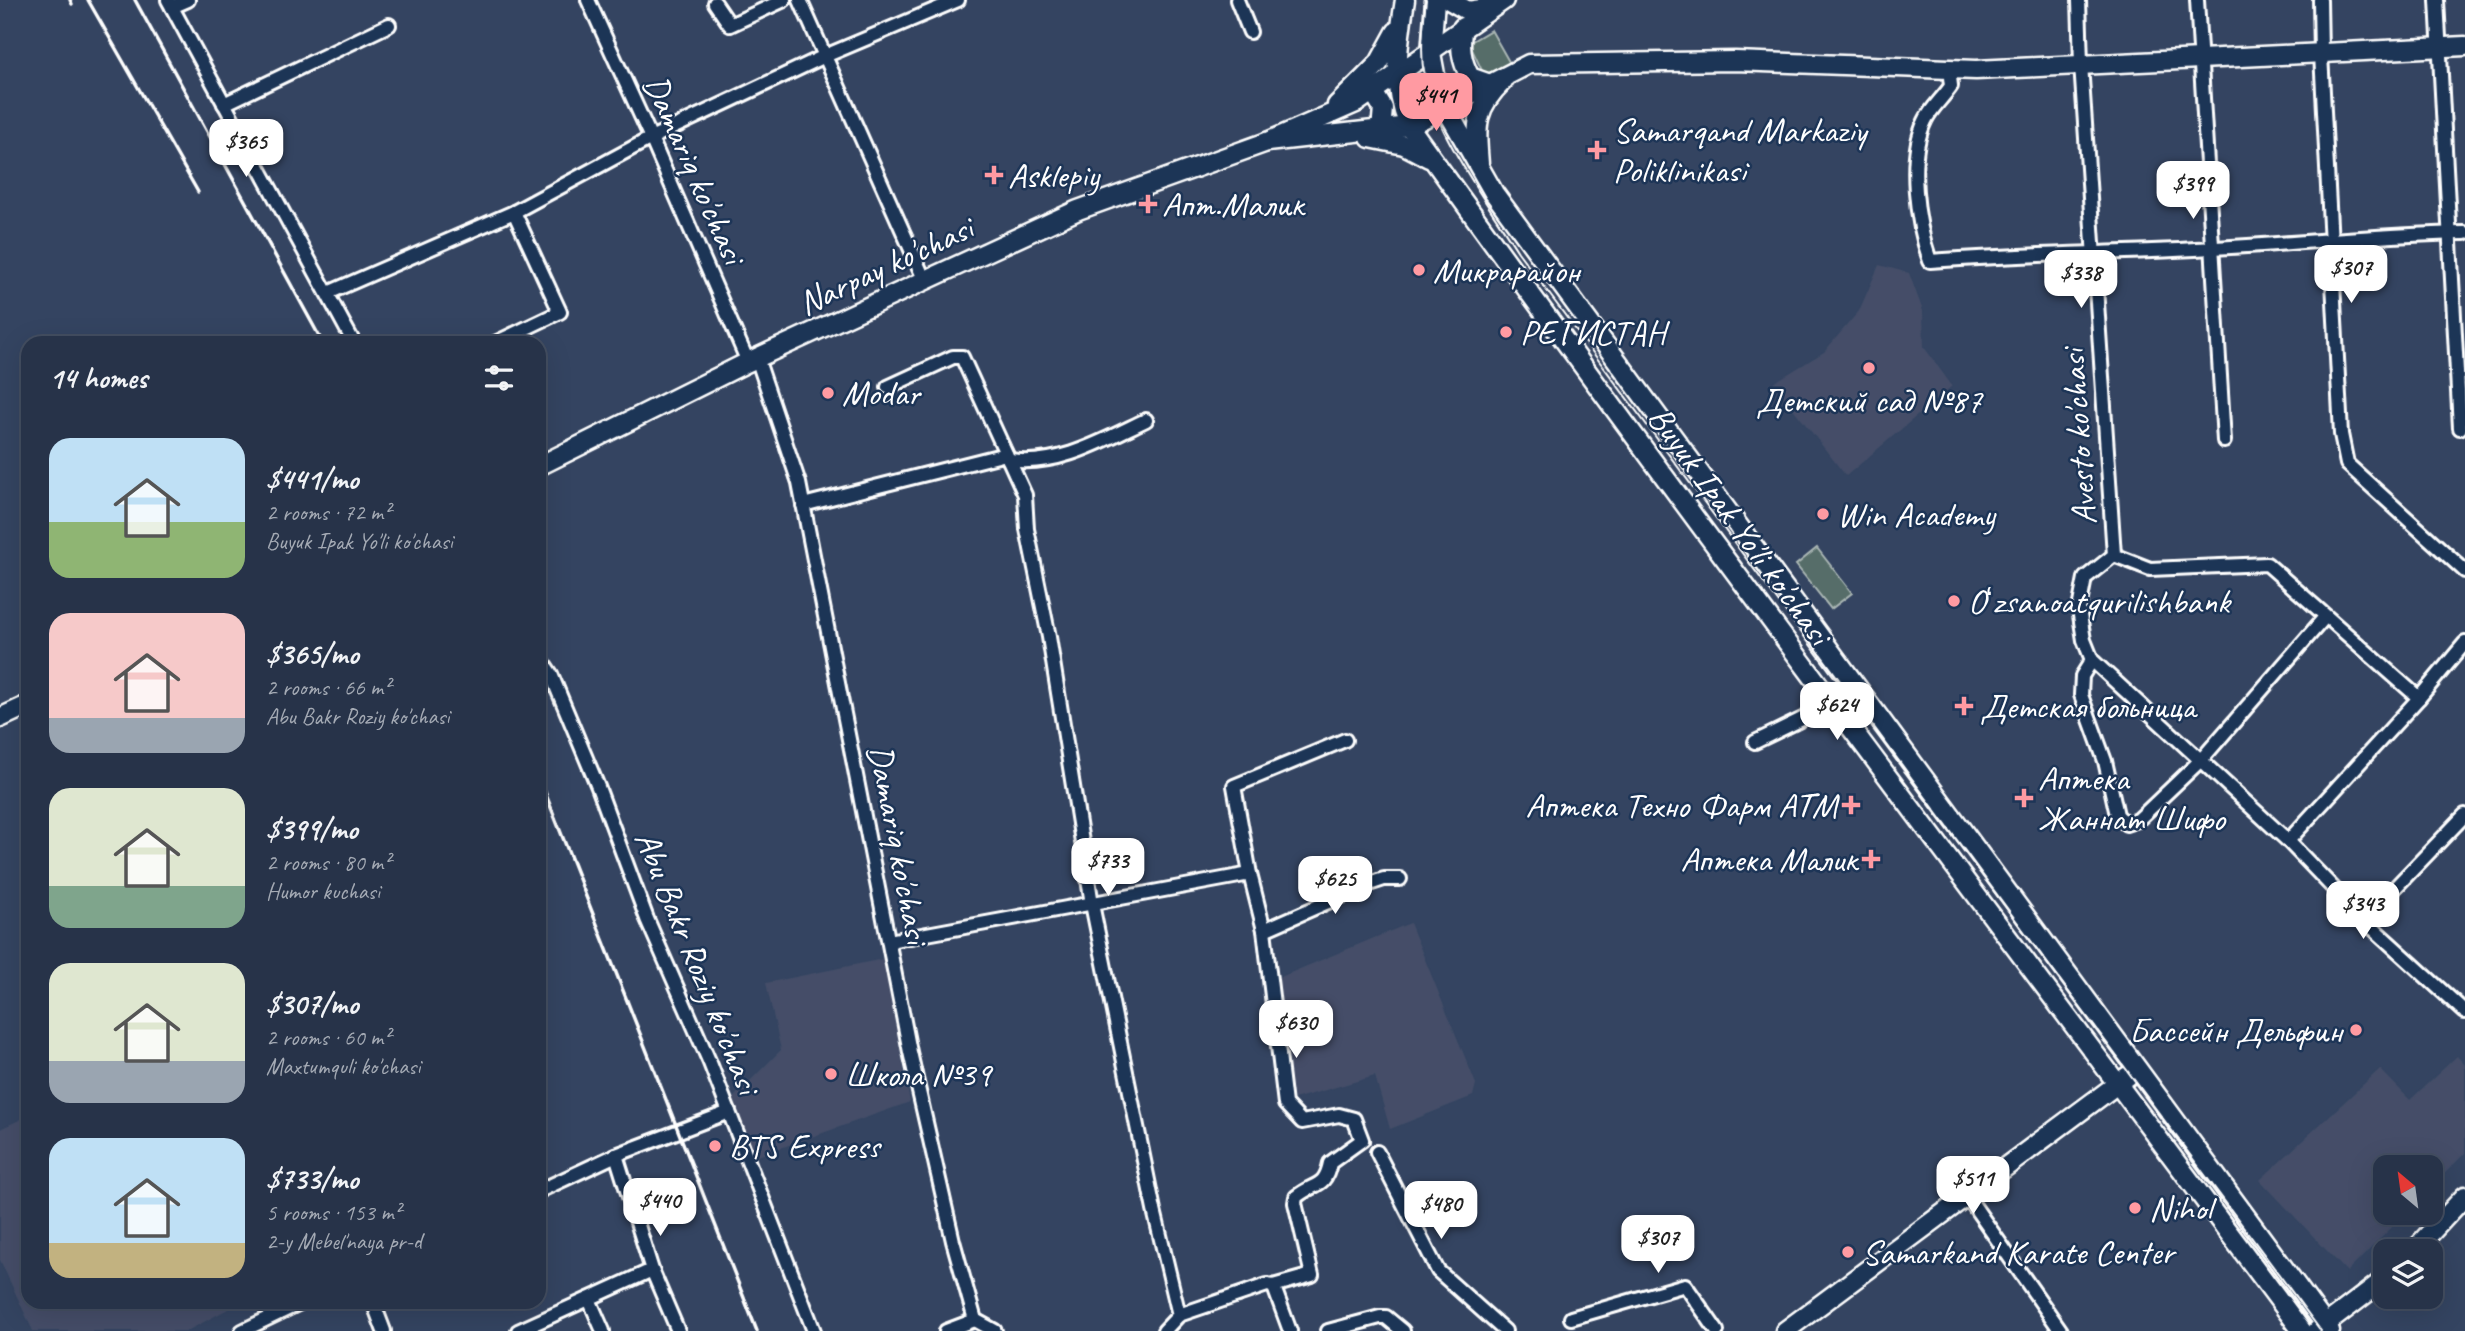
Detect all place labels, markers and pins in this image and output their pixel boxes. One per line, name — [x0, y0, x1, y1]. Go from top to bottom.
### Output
pin: $441 — [1395, 74, 1477, 133]
place label: Samarqand Markaziy Poliklinikasi — [1613, 108, 1869, 193]
pin: $365 — [205, 120, 287, 179]
marker: Samarqand Markaziy Poliklinikasi — [1587, 140, 1607, 160]
place label: Asklepiy — [1008, 153, 1101, 198]
pin: $399 — [2152, 162, 2234, 221]
marker: Asklepiy — [986, 167, 1002, 183]
place label: Апт.Малик — [1162, 182, 1307, 227]
marker: Апт.Малик — [1140, 196, 1156, 212]
pin: $307 — [2310, 246, 2392, 305]
place label: Микрарайон — [1433, 248, 1583, 293]
pin: $338 — [2040, 250, 2122, 310]
marker: Микрарайон — [1411, 262, 1427, 278]
place label: РЕГИСТАН — [1520, 310, 1671, 355]
marker: РЕГИСТАН — [1498, 324, 1514, 340]
marker: Детский сад №87 — [1861, 360, 1877, 376]
place label: Modar — [842, 371, 922, 416]
place label: Детский сад №87 — [1756, 378, 1984, 423]
marker: Modar — [820, 385, 836, 401]
place label: Win Academy — [1837, 492, 1997, 537]
marker: Win Academy — [1815, 506, 1831, 522]
place label: Oʻzsanoatqurilishbank — [1968, 579, 2232, 624]
marker: Oʻzsanoatqurilishbank — [1946, 593, 1962, 609]
pin: $624 — [1796, 682, 1878, 742]
place label: Детская больница — [1980, 684, 2198, 729]
marker: Детская больница — [1954, 696, 1974, 716]
place label: Аптека Жаннат Шифо — [2038, 756, 2226, 841]
place label: Аптека Техно Фарм АТМ — [1526, 783, 1840, 828]
marker: Аптека Жаннат Шифо — [2016, 790, 2032, 806]
marker: Аптека Техно Фарм АТМ — [1843, 797, 1859, 813]
place label: Аптека Малик — [1680, 837, 1860, 882]
pin: $733 — [1067, 838, 1149, 898]
marker: Аптека Малик — [1863, 851, 1879, 867]
pin: $625 — [1294, 856, 1376, 916]
pin: $343 — [2322, 881, 2404, 941]
pin: $630 — [1255, 1000, 1337, 1060]
place label: Бассейн Дельфин — [2129, 1008, 2344, 1053]
marker: Бассейн Дельфин — [2348, 1022, 2364, 1038]
place label: Школа №39 — [845, 1052, 994, 1097]
marker: Школа №39 — [823, 1066, 839, 1082]
place label: BTS Express — [729, 1124, 883, 1169]
marker: BTS Express — [707, 1138, 723, 1154]
pin: $511 — [1932, 1156, 2014, 1216]
pin: $440 — [619, 1178, 701, 1238]
pin: $480 — [1400, 1182, 1482, 1241]
place label: Nihol — [2149, 1186, 2218, 1231]
marker: Nihol — [2127, 1200, 2143, 1216]
pin: $307 — [1617, 1216, 1699, 1275]
place label: Samarkand Karate Center — [1862, 1230, 2177, 1275]
marker: Samarkand Karate Center — [1840, 1244, 1856, 1260]

